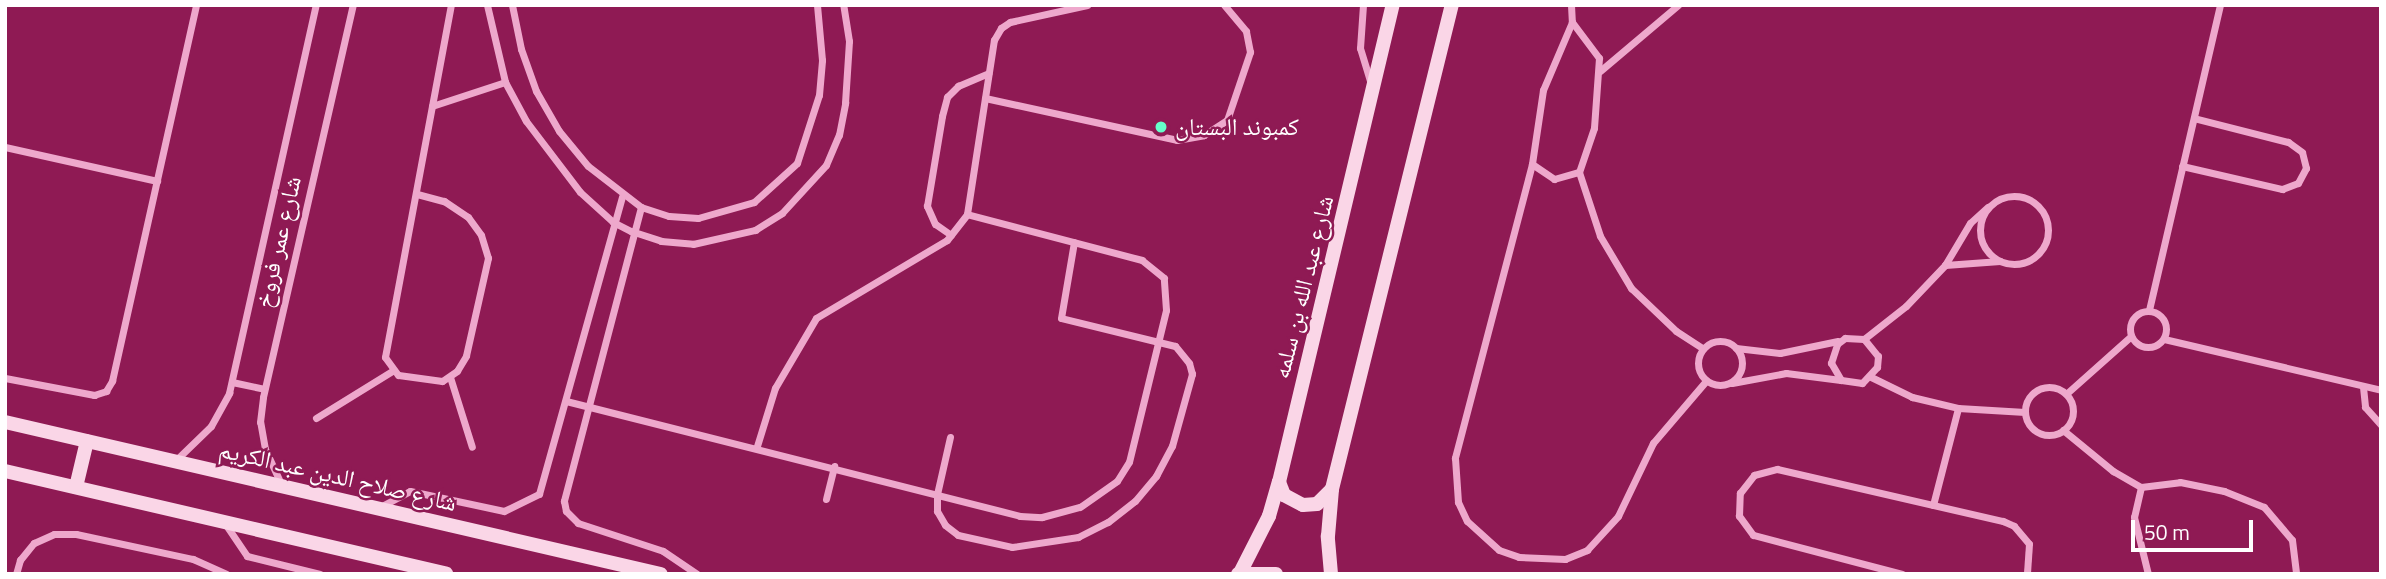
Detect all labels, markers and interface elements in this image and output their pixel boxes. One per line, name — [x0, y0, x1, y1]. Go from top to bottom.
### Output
place label: كمبوند البستان — [1175, 113, 1299, 141]
marker: كمبوند البستان — [1153, 119, 1169, 135]
street label: شارع عمر فروخ — [249, 173, 307, 311]
street label: شارع عبد الله بن سلمه — [1266, 192, 1340, 382]
street label: شارع صلاح الدين عبد الكريم — [216, 435, 460, 517]
scale bar — [2134, 505, 2256, 550]
text: 50 m — [2144, 516, 2190, 548]

